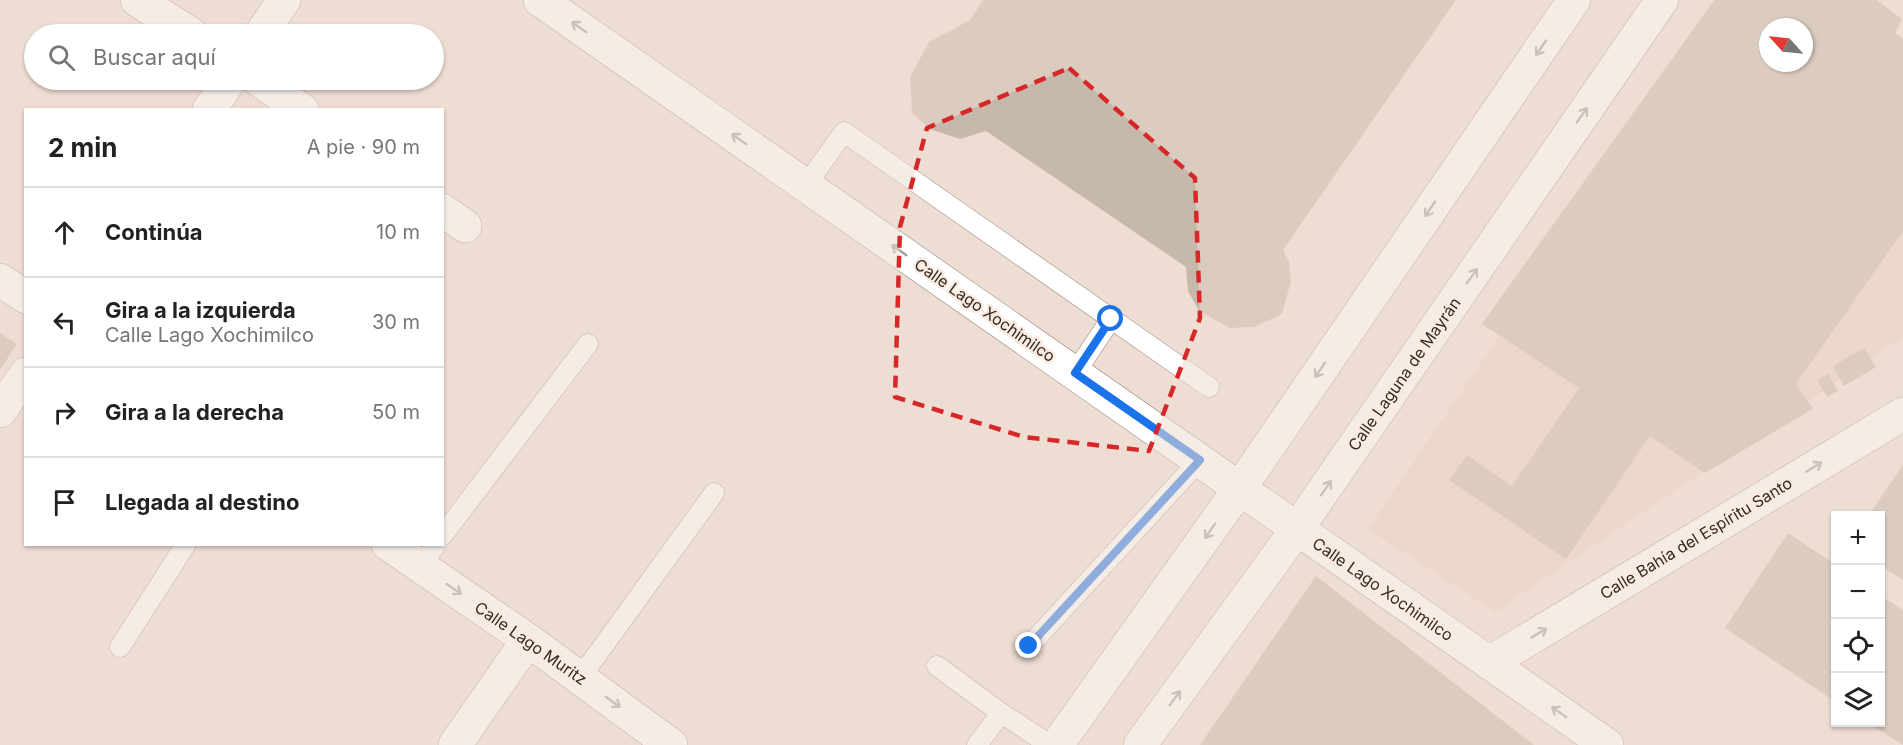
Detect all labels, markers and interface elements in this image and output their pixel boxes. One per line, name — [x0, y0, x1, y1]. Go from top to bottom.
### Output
north arrow — [1759, 18, 1813, 72]
one-way arrow — [571, 21, 588, 33]
search box — [24, 24, 444, 90]
one-way arrow — [1535, 40, 1547, 56]
icon: search — [45, 41, 78, 74]
text: Buscar aquí — [93, 44, 216, 70]
one-way arrow — [1576, 108, 1588, 124]
text: 2 min — [48, 132, 118, 163]
one-way arrow — [731, 133, 748, 145]
text: A pie · 90 m — [307, 135, 420, 159]
one-way arrow — [1424, 201, 1437, 218]
icon: ahead — [48, 216, 81, 249]
text: Continúa — [105, 219, 203, 245]
text: 10 m — [376, 220, 420, 244]
one-way arrow — [891, 244, 908, 256]
street label: Calle Lago Xochimilco — [911, 254, 1059, 366]
one-way arrow — [1466, 268, 1478, 284]
street label: Calle Laguna de Mayrán — [1343, 293, 1465, 455]
text: Gira a la izquierda — [105, 297, 296, 323]
route start — [1097, 305, 1123, 331]
icon: left — [48, 306, 81, 339]
text: 30 m — [372, 310, 420, 334]
text: Calle Lago Xochimilco — [105, 323, 314, 347]
one-way arrow — [1314, 361, 1326, 378]
icon: right — [48, 396, 81, 429]
text: Gira a la derecha — [105, 399, 284, 425]
text: 50 m — [372, 400, 420, 424]
one-way arrow — [1805, 461, 1822, 473]
street label: Calle Bahía del Espíritu Santo — [1596, 473, 1796, 603]
one-way arrow — [1319, 480, 1332, 497]
icon: arrive — [48, 486, 81, 519]
text: Llegada al destino — [105, 489, 299, 515]
map controls — [1831, 511, 1885, 727]
button: + — [1831, 511, 1885, 565]
one-way arrow — [1203, 522, 1216, 538]
street label: Calle Lago Xochimilco — [1309, 533, 1457, 645]
button: − — [1831, 565, 1885, 619]
one-way arrow — [445, 584, 462, 596]
street label: Calle Lago Muritz — [471, 597, 591, 689]
button: locate — [1831, 619, 1885, 673]
one-way arrow — [1530, 626, 1547, 638]
route end — [1015, 632, 1041, 658]
button: layers — [1831, 673, 1885, 727]
one-way arrow — [1169, 690, 1181, 706]
one-way arrow — [604, 696, 620, 709]
one-way arrow — [1551, 706, 1567, 718]

